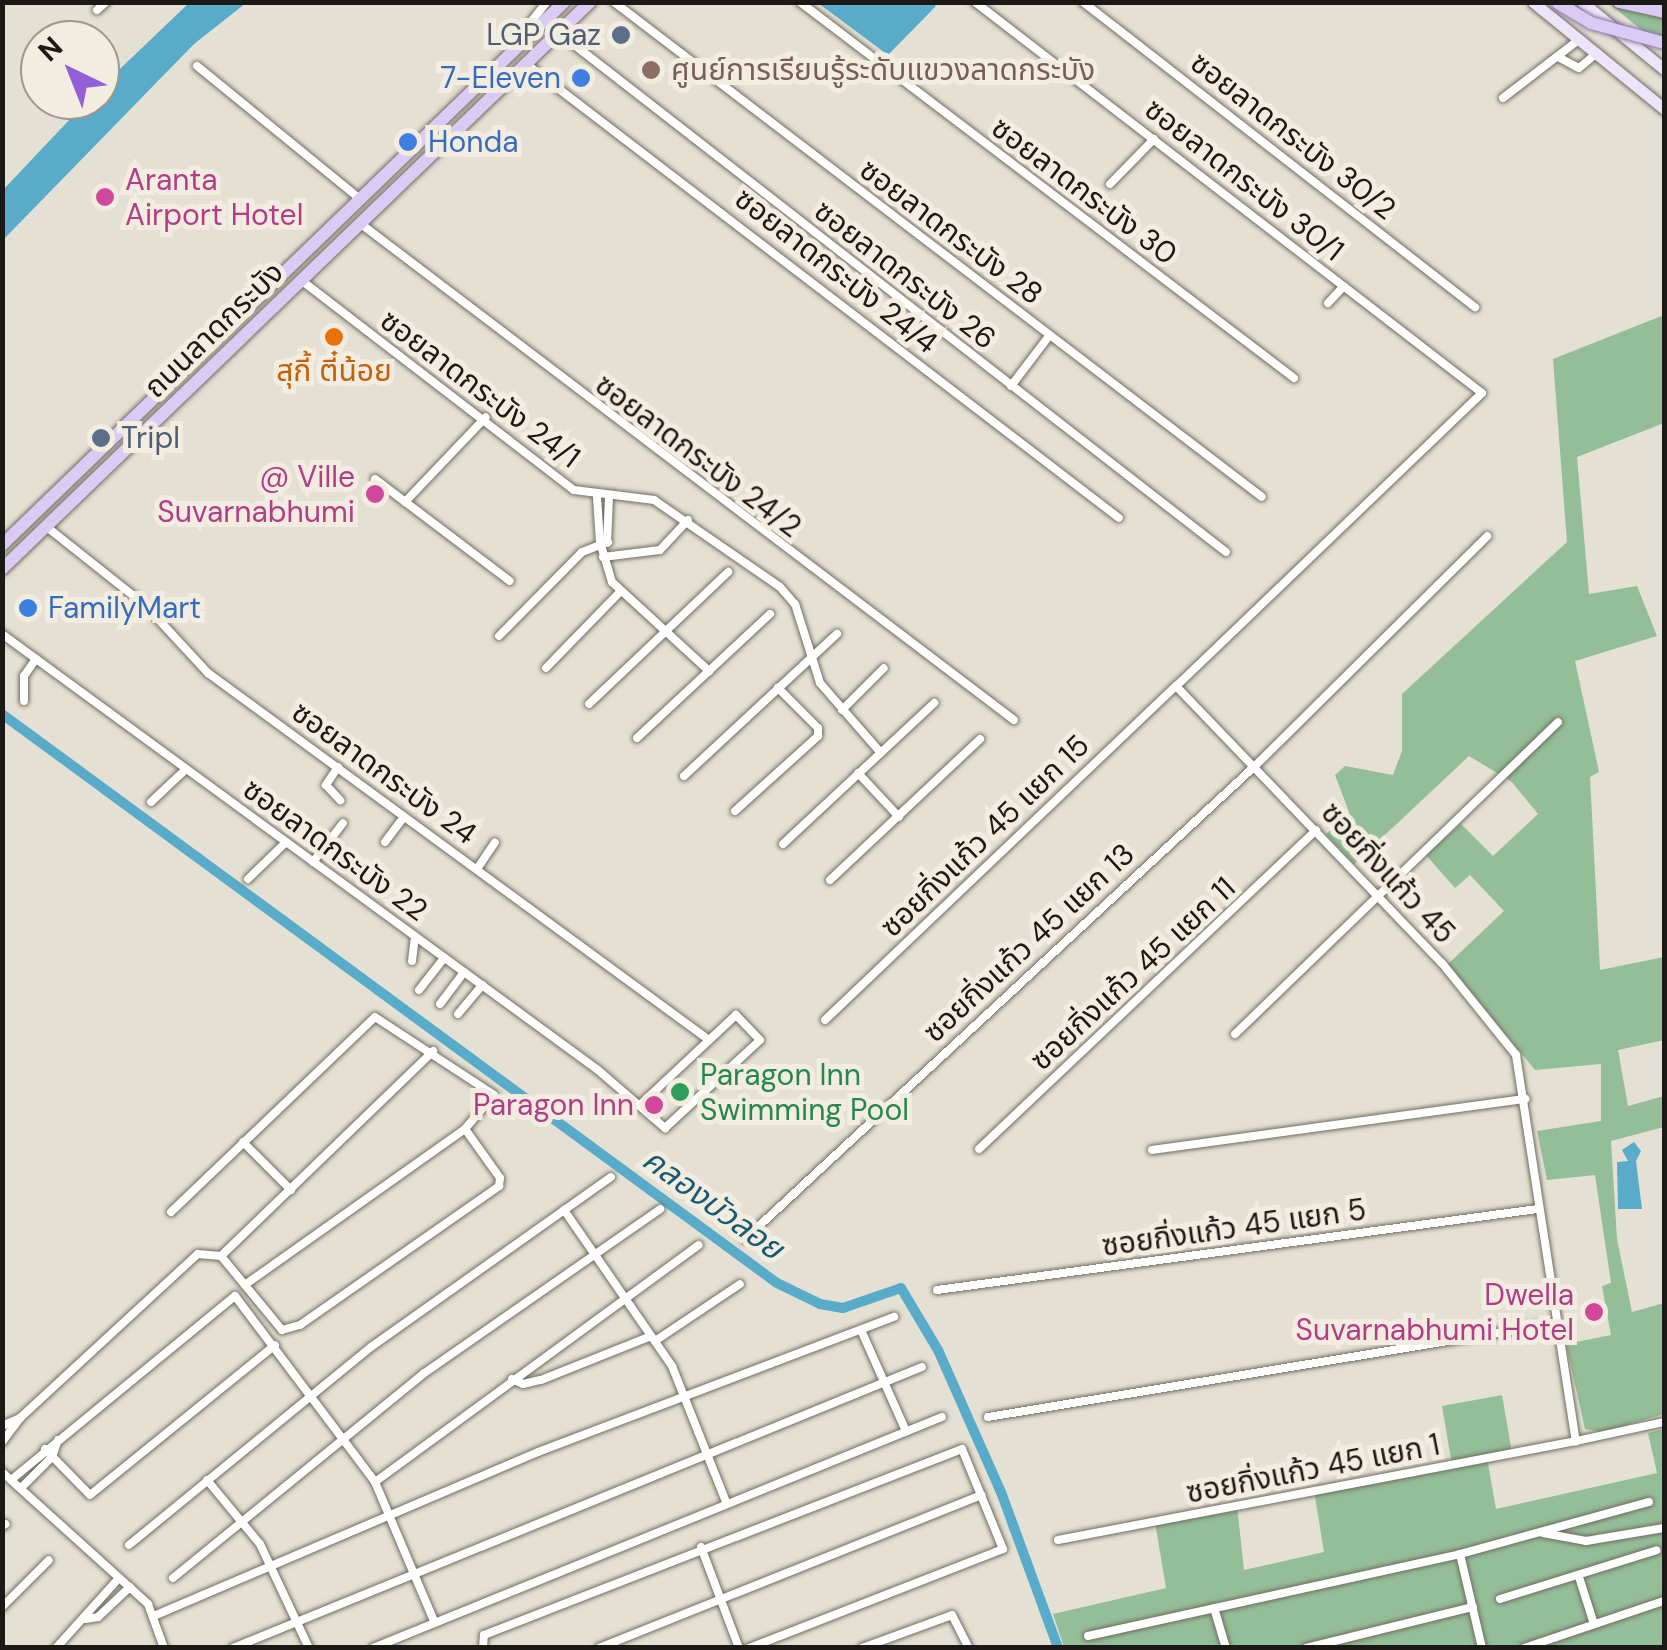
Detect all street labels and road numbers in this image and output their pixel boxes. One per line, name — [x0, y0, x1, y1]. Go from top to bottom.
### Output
street label: ซอยลาดกระบัง 30/2 — [1183, 45, 1403, 227]
street label: ซอยลาดกระบัง 30/1 — [1137, 91, 1351, 269]
street label: ซอยลาดกระบัง 30 — [984, 110, 1184, 272]
street label: ซอยลาดกระบัง 28 — [853, 152, 1049, 312]
street label: ซอยลาดกระบัง 24/4 — [727, 181, 945, 361]
street label: ซอยลาดกระบัง 26 — [807, 193, 1003, 357]
street label: ถนนลาดกระบัง — [137, 255, 291, 405]
street label: ซอยลาดกระบัง 24/1 — [373, 302, 587, 476]
street label: ซอยลาดกระบัง 24/2 — [588, 367, 808, 545]
street label: ซอยลาดกระบัง 24 — [285, 694, 483, 852]
street label: ซอยกิ่งแก้ว 45 แยก 15 — [873, 727, 1097, 945]
street label: ซอยลาดกระบัง 22 — [236, 771, 434, 929]
street label: ซอยกิ่งแก้ว 45 — [1313, 795, 1463, 951]
street label: ซอยกิ่งแก้ว 45 แยก 13 — [916, 836, 1142, 1050]
street label: ซอยกิ่งแก้ว 45 แยก 11 — [1023, 870, 1243, 1078]
street label: ซอยกิ่งแก้ว 45 แยก 5 — [1100, 1192, 1368, 1264]
street label: ซอยกิ่งแก้ว 45 แยก 1 — [1183, 1427, 1443, 1511]

